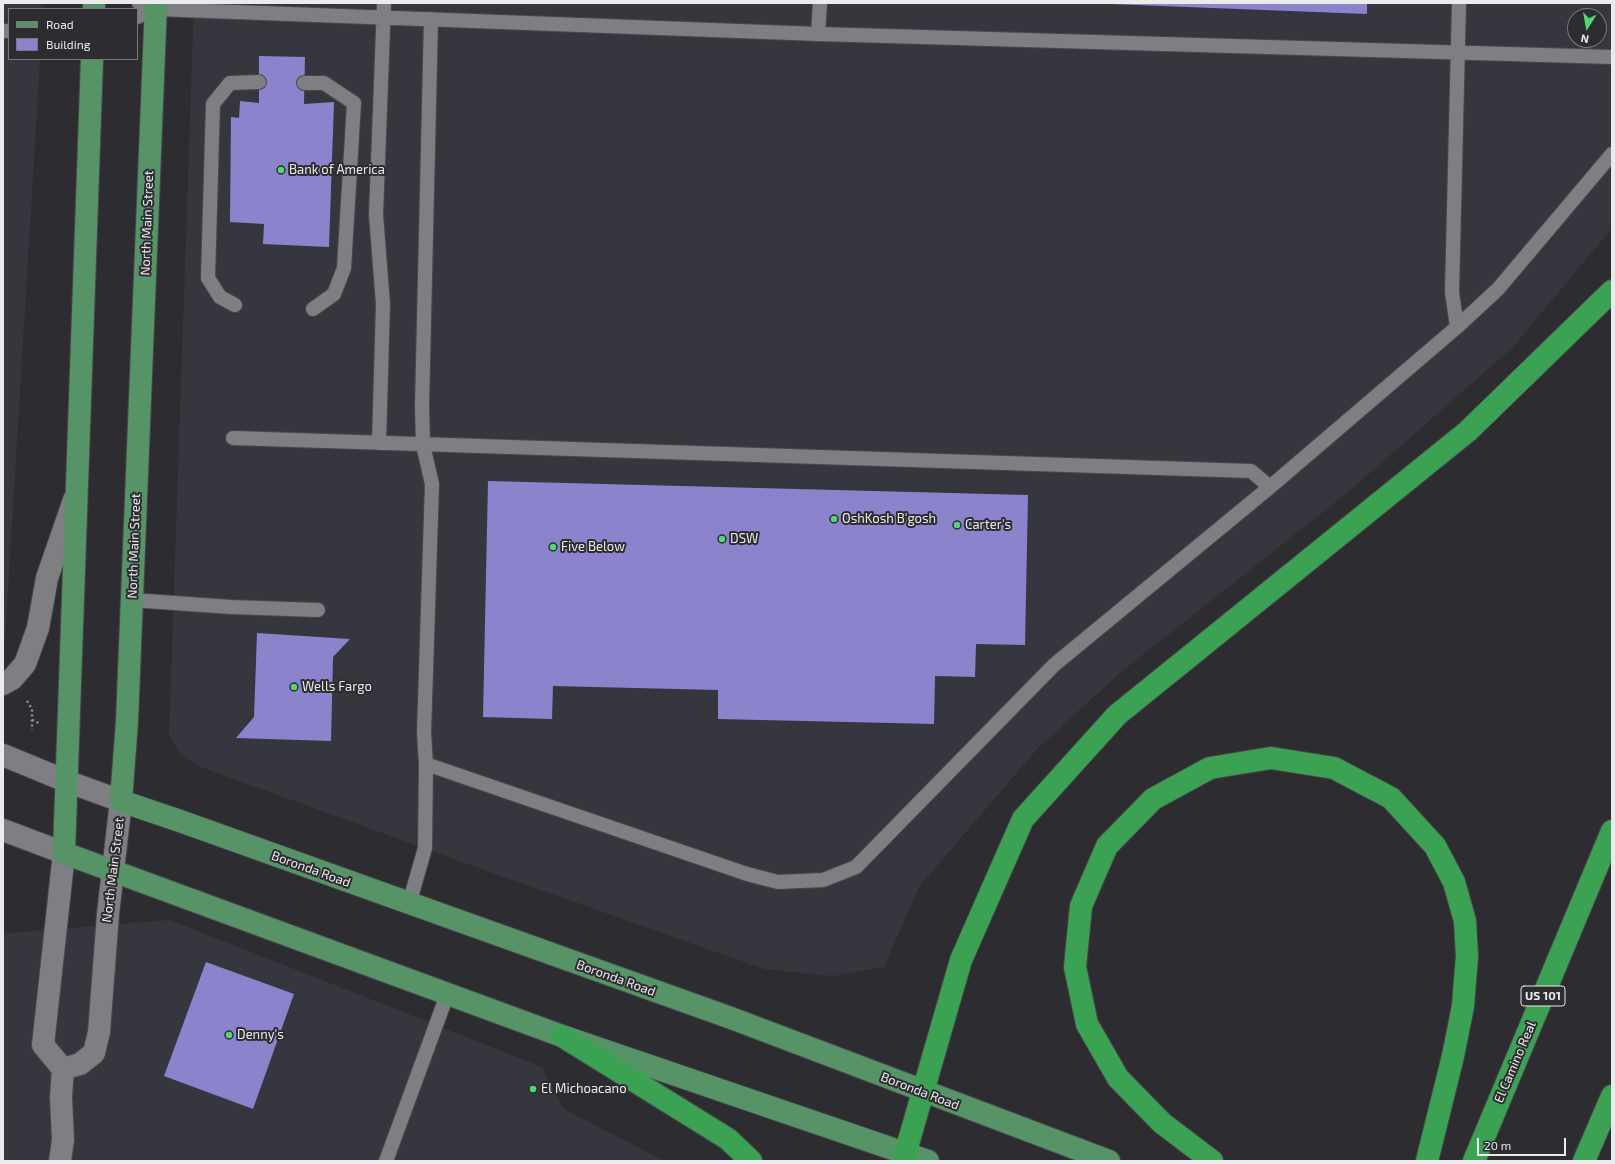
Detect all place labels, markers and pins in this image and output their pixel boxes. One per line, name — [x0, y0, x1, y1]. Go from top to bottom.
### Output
place label: Bank of America — [289, 162, 385, 178]
marker: Bank of America — [276, 165, 286, 175]
place label: OshKosh B'gosh — [842, 511, 936, 527]
marker: OshKosh B'gosh — [829, 514, 839, 524]
place label: Carter's — [965, 517, 1011, 533]
marker: Carter's — [952, 520, 962, 530]
place label: DSW — [730, 531, 758, 547]
marker: DSW — [717, 534, 727, 544]
place label: Five Below — [561, 539, 625, 555]
marker: Five Below — [548, 542, 558, 552]
place label: Wells Fargo — [302, 679, 372, 695]
marker: Wells Fargo — [289, 682, 299, 692]
place label: Denny's — [237, 1027, 284, 1043]
marker: Denny's — [224, 1030, 234, 1040]
place label: El Michoacano — [541, 1081, 627, 1097]
marker: El Michoacano — [528, 1084, 538, 1094]

